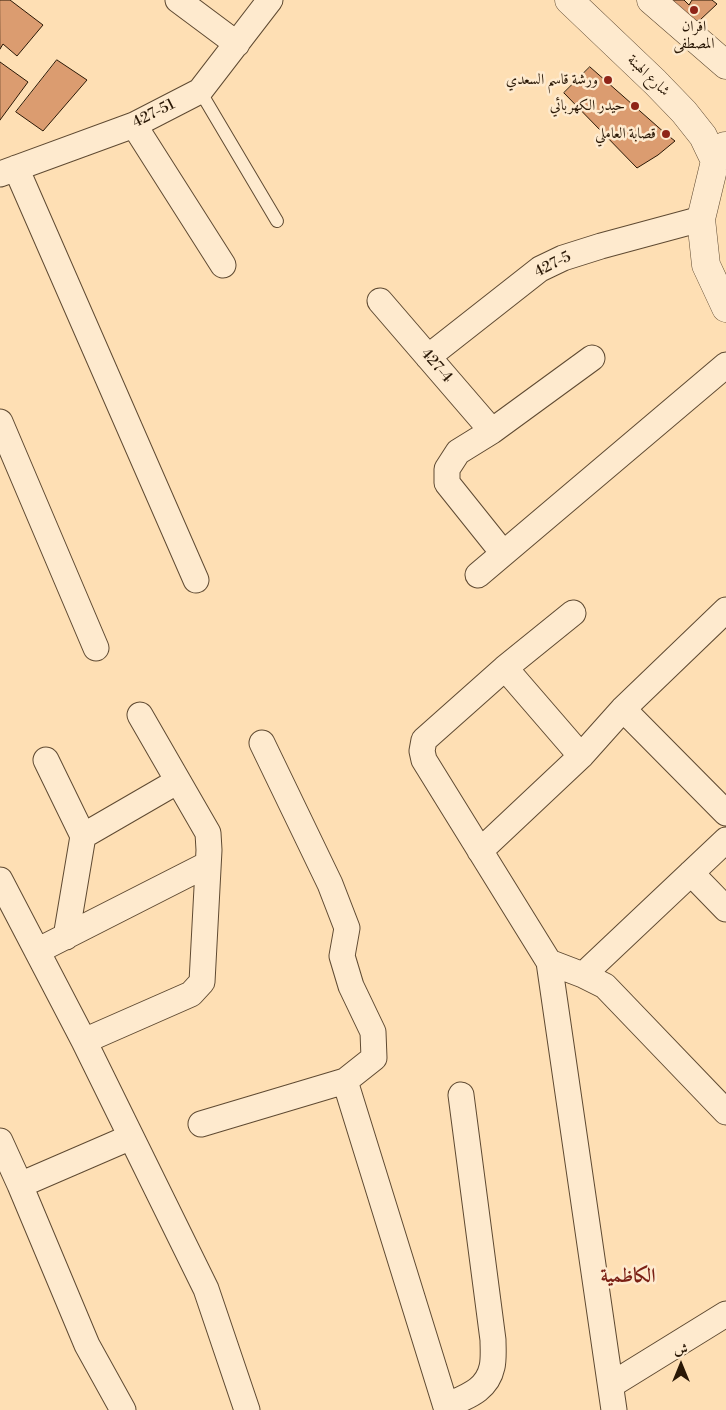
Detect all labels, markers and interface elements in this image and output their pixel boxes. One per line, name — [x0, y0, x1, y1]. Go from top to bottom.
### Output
marker: افران المصطفى — [688, 4, 700, 16]
place label: افران المصطفى — [673, 18, 715, 53]
street label: شارع الهبنة — [623, 51, 673, 101]
place label: ورشة قاسم السعدي — [506, 71, 598, 89]
marker: ورشة قاسم السعدي — [602, 74, 614, 86]
street label: 427-51 — [130, 96, 178, 132]
place label: حيدر الكهربائي — [550, 97, 625, 115]
marker: حيدر الكهربائي — [629, 100, 641, 112]
place label: قصابة العاملي — [595, 125, 656, 143]
marker: قصابة العاملي — [660, 128, 672, 140]
street label: 427-5 — [532, 248, 574, 282]
street label: 427-4 — [416, 345, 456, 387]
district label: الكاظمية — [600, 1265, 656, 1289]
north arrow — [656, 1340, 706, 1390]
text: ش — [674, 1341, 688, 1359]

